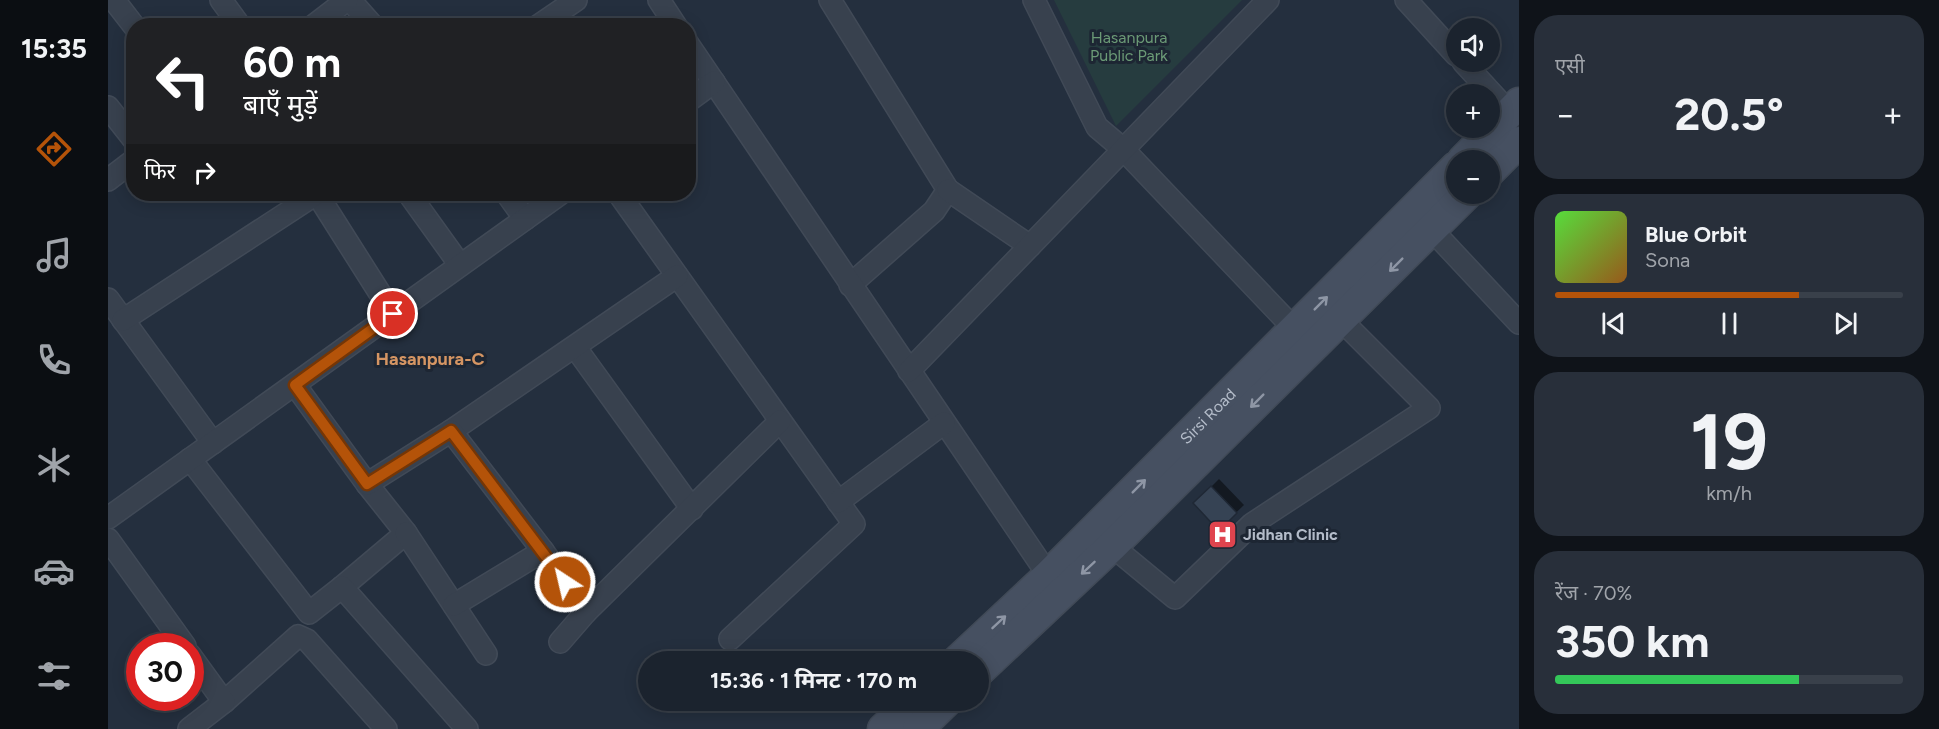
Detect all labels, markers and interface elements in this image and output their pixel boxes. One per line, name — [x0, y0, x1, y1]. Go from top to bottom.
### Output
map controls — [1446, 18, 1500, 204]
button: sound — [1446, 18, 1500, 72]
park label: Hasanpura Public Park — [1090, 28, 1168, 65]
text: 15:35 — [21, 32, 87, 65]
text: 60 m — [243, 37, 341, 88]
icon: left — [144, 42, 222, 120]
text: एसी — [1555, 54, 1585, 78]
button: + — [1446, 84, 1500, 138]
text: 20.5° — [1674, 87, 1784, 141]
text: बाएँ मुड़ें — [243, 88, 318, 121]
text: − — [1555, 95, 1576, 134]
text: + — [1882, 95, 1903, 134]
icon: directions — [33, 128, 75, 170]
button: − — [1446, 150, 1500, 204]
icon: right — [188, 156, 221, 189]
text: फिर — [144, 158, 176, 185]
text: Blue Orbit — [1645, 221, 1747, 248]
icon: music — [33, 234, 75, 276]
text: Sona — [1645, 248, 1690, 272]
one-way arrow — [1389, 257, 1403, 272]
pin — [367, 288, 418, 339]
one-way arrow — [1314, 296, 1328, 311]
icon: arrive — [376, 297, 409, 330]
icon: previous — [1597, 307, 1630, 340]
icon: pause — [1713, 307, 1746, 340]
icon: next — [1829, 307, 1862, 340]
icon: phone — [33, 339, 75, 381]
district label: Hasanpura-C — [375, 348, 485, 370]
street label: Sirsi Road — [1176, 384, 1239, 448]
one-way arrow — [1250, 394, 1264, 409]
text: 19 — [1690, 395, 1768, 489]
icon: climate — [33, 444, 75, 486]
one-way arrow — [1131, 478, 1146, 493]
text: km/h — [1706, 481, 1752, 505]
hospital icon: Jidhan Clinic — [1206, 518, 1238, 550]
place label: Jidhan Clinic — [1243, 525, 1338, 544]
icon: car — [33, 550, 75, 592]
position arrow — [533, 550, 597, 614]
one-way arrow — [1081, 561, 1096, 575]
text: रेंज · 70% — [1555, 581, 1632, 605]
text: 350 km — [1555, 614, 1710, 668]
one-way arrow — [991, 615, 1006, 629]
speed limit sign: 30 — [126, 633, 204, 711]
icon: filters — [33, 655, 75, 697]
text: 15:36 · 1 मिनट · 170 m — [710, 667, 917, 694]

